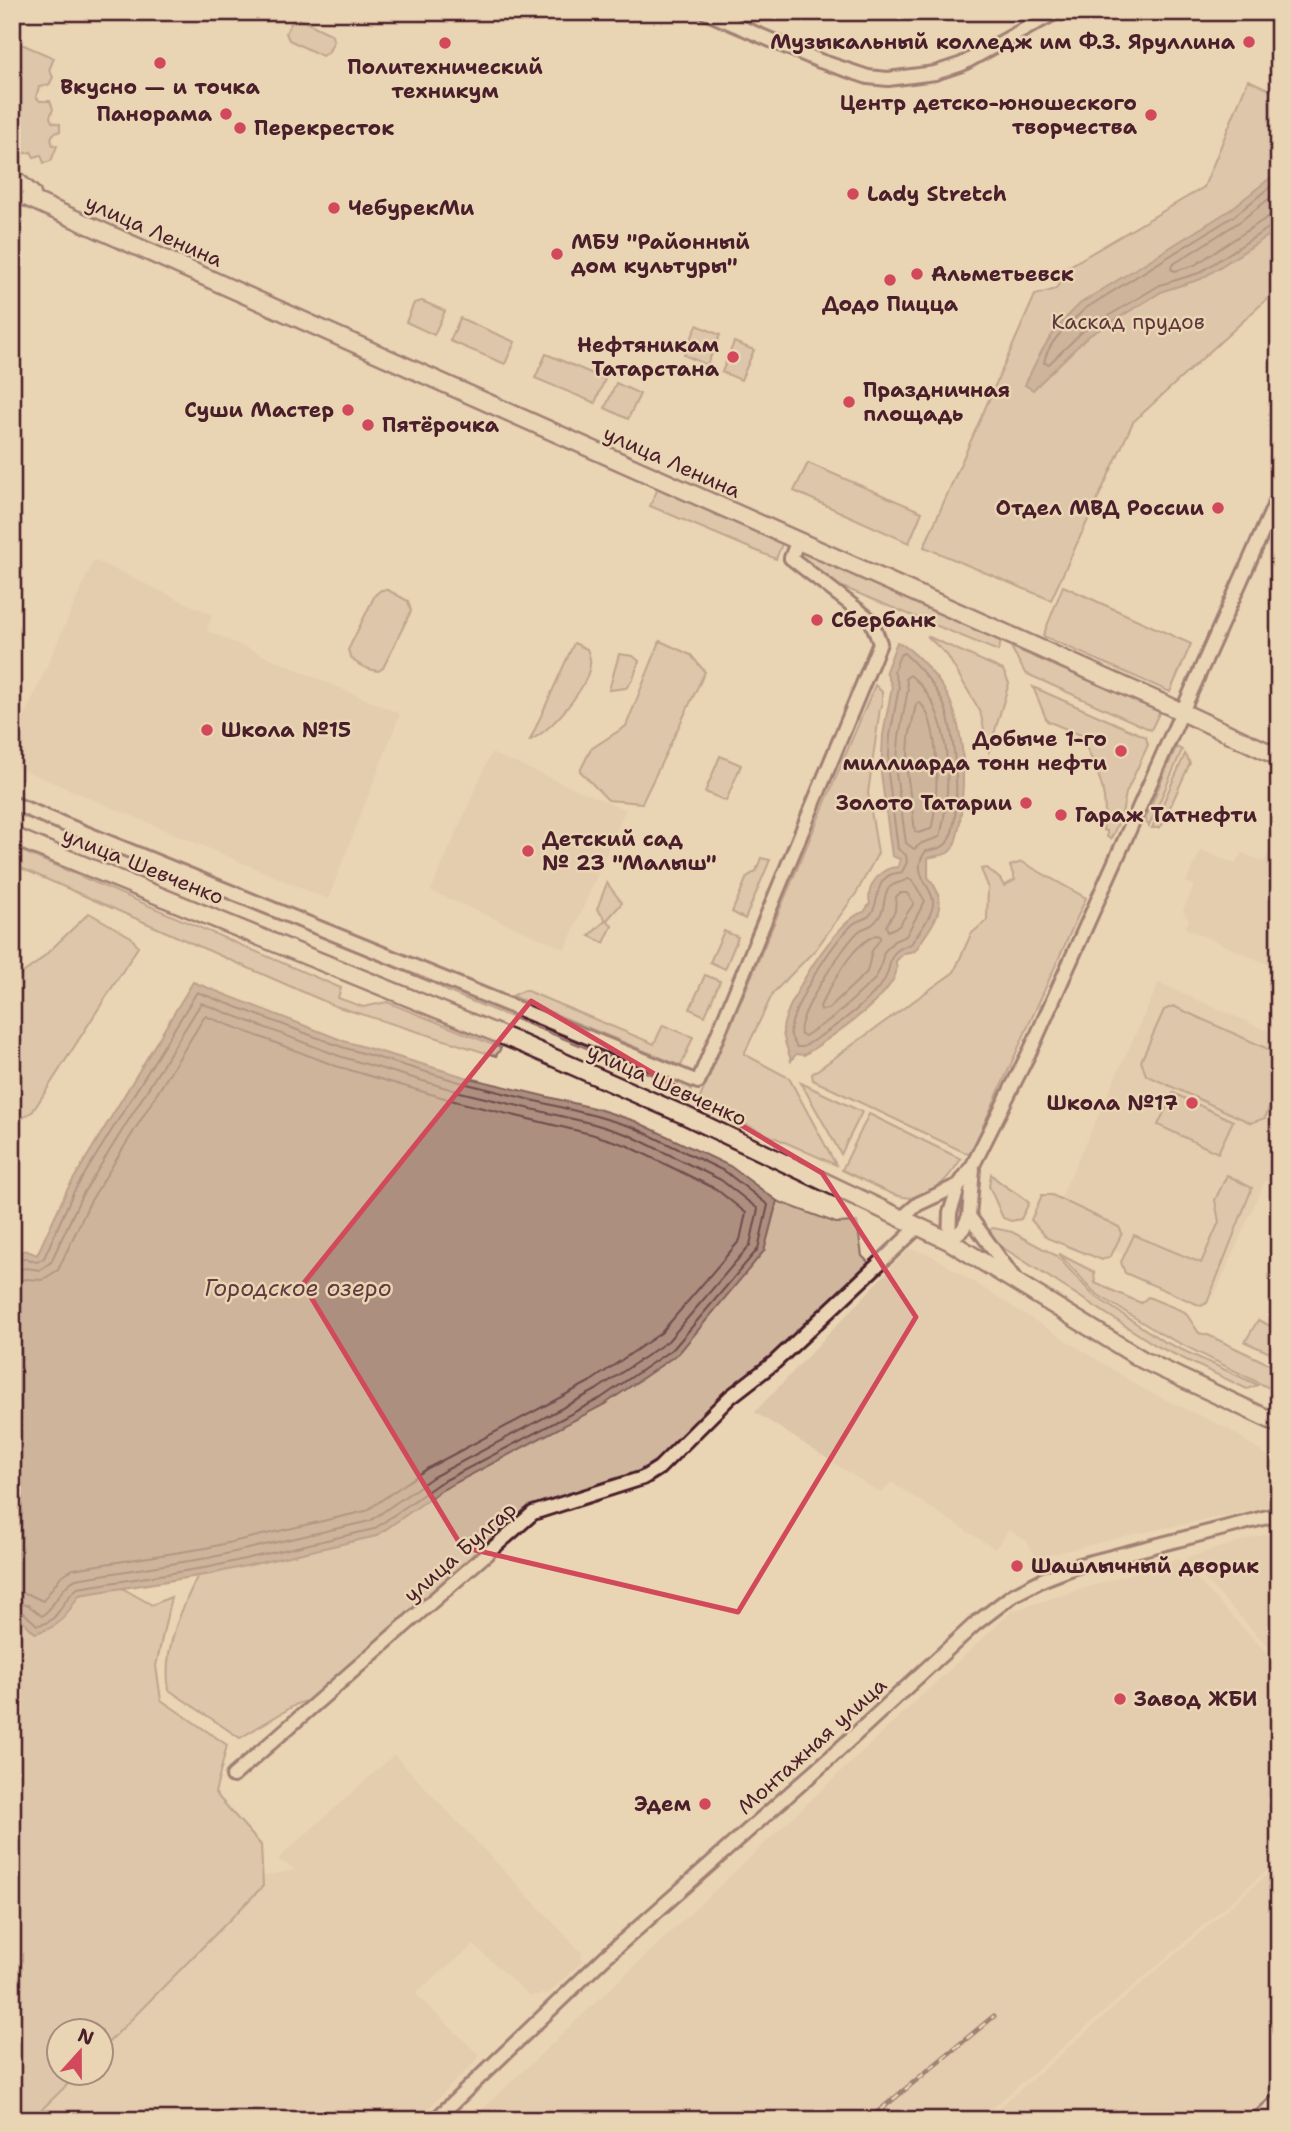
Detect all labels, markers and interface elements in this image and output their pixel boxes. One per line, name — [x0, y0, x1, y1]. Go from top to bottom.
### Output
place label: Музыкальный колледж им Ф.З. Яруллина — [770, 28, 1236, 56]
marker: Музыкальный колледж им Ф.З. Яруллина — [1241, 34, 1257, 50]
marker: Политехнический техникум — [437, 35, 453, 51]
place label: Политехнический техникум — [347, 53, 543, 105]
marker: Вкусно — и точка — [152, 55, 168, 71]
place label: Вкусно — и точка — [60, 73, 260, 101]
place label: Центр детско-юношеского творчества — [840, 89, 1138, 141]
place label: Панорама — [97, 100, 213, 128]
marker: Панорама — [218, 106, 234, 122]
marker: Центр детско-юношеского творчества — [1143, 107, 1159, 123]
place label: Перекресток — [254, 114, 394, 142]
marker: Перекресток — [232, 120, 248, 136]
place label: Lady Stretch — [867, 180, 1007, 208]
marker: Lady Stretch — [845, 186, 861, 202]
street label: улица Ленина — [81, 188, 227, 274]
place label: ЧебурекМи — [348, 194, 475, 222]
marker: ЧебурекМи — [326, 200, 342, 216]
place label: МБУ "Районный дом культуры" — [571, 228, 750, 280]
marker: МБУ "Районный дом культуры" — [549, 246, 565, 262]
place label: Альметьевск — [931, 260, 1074, 288]
marker: Альметьевск — [909, 266, 925, 282]
marker: Додо Пицца — [882, 272, 898, 288]
place label: Додо Пицца — [822, 290, 959, 318]
park label: Каскад прудов — [1051, 308, 1205, 336]
place label: Нефтяникам Татарстана — [577, 331, 720, 383]
marker: Нефтяникам Татарстана — [725, 349, 741, 365]
place label: Праздничная площадь — [863, 376, 1010, 428]
marker: Праздничная площадь — [841, 394, 857, 410]
place label: Суши Мастер — [184, 396, 334, 424]
marker: Суши Мастер — [340, 402, 356, 418]
place label: Пятёрочка — [382, 411, 500, 439]
marker: Пятёрочка — [360, 417, 376, 433]
street label: улица Ленина — [599, 419, 745, 505]
place label: Отдел МВД России — [996, 494, 1204, 522]
marker: Отдел МВД России — [1210, 500, 1226, 516]
place label: Сбербанк — [831, 606, 936, 634]
marker: Сбербанк — [809, 612, 825, 628]
place label: Школа №15 — [221, 716, 351, 744]
marker: Школа №15 — [199, 722, 215, 738]
place label: Добыче 1-го миллиарда тонн нефти — [842, 725, 1107, 777]
marker: Добыче 1-го миллиарда тонн нефти — [1113, 743, 1129, 759]
place label: Золото Татарии — [836, 789, 1012, 817]
marker: Золото Татарии — [1018, 795, 1034, 811]
place label: Гараж Татнефти — [1075, 801, 1258, 829]
marker: Гараж Татнефти — [1053, 807, 1069, 823]
street label: улица Шевченко — [58, 821, 228, 911]
place label: Детский сад № 23 "Малыш" — [542, 825, 717, 877]
marker: Детский сад № 23 "Малыш" — [520, 843, 536, 859]
street label: улица Шевченко — [583, 1037, 751, 1133]
place label: Школа №17 — [1046, 1089, 1178, 1117]
marker: Школа №17 — [1184, 1095, 1200, 1111]
water label: Городское озеро — [204, 1273, 392, 1303]
street label: улица Булгар — [398, 1495, 522, 1609]
place label: Шашлычный дворик — [1031, 1552, 1259, 1580]
marker: Шашлычный дворик — [1009, 1558, 1025, 1574]
street label: Монтажная улица — [731, 1671, 893, 1821]
place label: Завод ЖБИ — [1134, 1685, 1257, 1713]
marker: Завод ЖБИ — [1112, 1691, 1128, 1707]
place label: Эдем — [634, 1790, 692, 1818]
marker: Эдем — [697, 1796, 713, 1812]
north arrow — [46, 2016, 116, 2086]
text: N — [74, 2022, 97, 2051]

